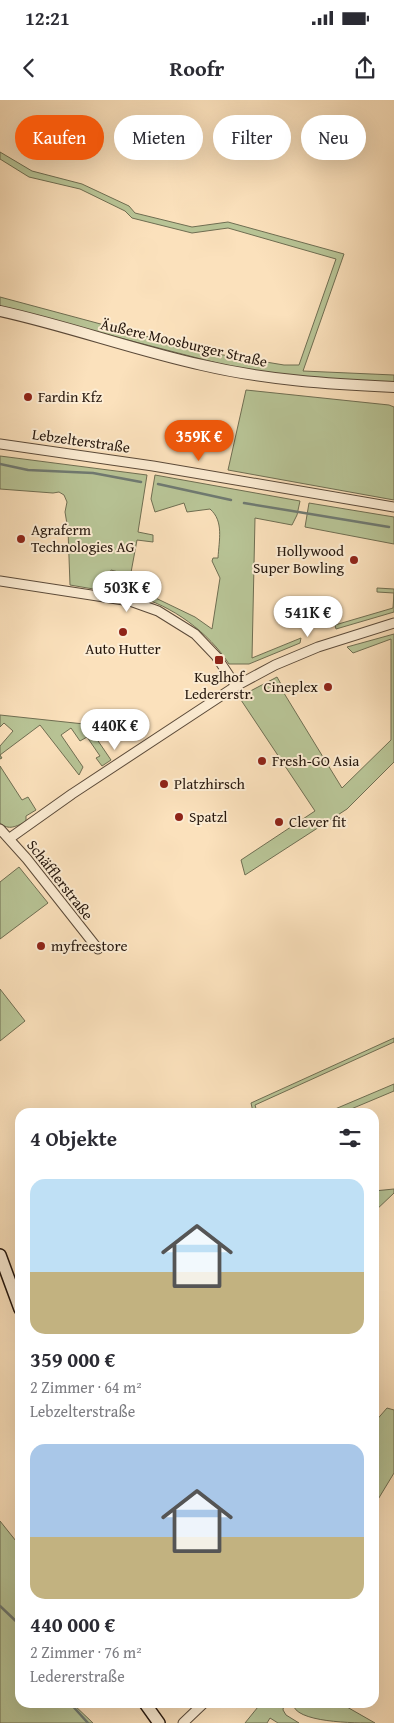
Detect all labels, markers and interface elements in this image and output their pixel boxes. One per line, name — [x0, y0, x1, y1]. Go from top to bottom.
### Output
text: 12:21 — [25, 4, 70, 32]
text: Roofr — [170, 52, 224, 84]
icon: back — [15, 54, 43, 82]
icon: share — [351, 54, 379, 82]
chip: Kaufen — [15, 115, 104, 160]
chip: Mieten — [114, 115, 203, 160]
chip: Filter — [213, 115, 291, 160]
chip: Neu — [301, 115, 366, 160]
street label: Äußere Moosburger Straße — [99, 313, 270, 372]
place label: Fardin Kfz — [38, 386, 102, 407]
marker: Fardin Kfz — [22, 391, 34, 403]
pin: 359K € — [158, 420, 240, 462]
street label: Lebzelterstraße — [31, 423, 131, 458]
text: 359K € — [176, 424, 222, 448]
place label: Agraferm Technologies AG — [31, 519, 134, 557]
marker: Agraferm Technologies AG — [15, 533, 27, 545]
place label: Hollywood Super Bowling — [253, 540, 345, 578]
marker: Hollywood Super Bowling — [348, 554, 360, 566]
pin: 503K € — [86, 570, 168, 613]
text: 503K € — [104, 575, 150, 599]
pin: 541K € — [267, 596, 349, 638]
text: 541K € — [285, 600, 331, 624]
marker: Auto Hutter — [117, 626, 129, 638]
place label: Auto Hutter — [85, 638, 161, 659]
marker: Kuglhof Ledererstr. — [213, 654, 225, 666]
place label: Kuglhof Ledererstr. — [185, 666, 253, 704]
place label: Cineplex — [263, 676, 318, 697]
marker: Cineplex — [322, 681, 334, 693]
pin: 440K € — [74, 708, 156, 751]
text: 440K € — [92, 713, 138, 737]
place label: Fresh-GO Asia — [272, 750, 359, 771]
marker: Fresh-GO Asia — [256, 755, 268, 767]
place label: Platzhirsch — [174, 773, 245, 794]
marker: Platzhirsch — [158, 778, 170, 790]
place label: Spatzl — [189, 806, 228, 827]
marker: Spatzl — [173, 811, 185, 823]
place label: Clever fit — [289, 811, 347, 832]
marker: Clever fit — [273, 816, 285, 828]
street label: Schäfflerstraße — [22, 835, 98, 924]
place label: myfreestore — [51, 935, 127, 956]
marker: myfreestore — [35, 940, 47, 952]
text: 4 Objekte — [30, 1123, 117, 1154]
icon: filters — [336, 1124, 364, 1152]
icon: home — [152, 1211, 242, 1301]
text: 359 000 € — [30, 1344, 115, 1375]
text: 2 Zimmer · 64 m² — [30, 1375, 142, 1399]
text: Lebzelterstraße — [30, 1399, 135, 1423]
icon: home — [152, 1476, 242, 1566]
text: 440 000 € — [30, 1609, 115, 1640]
text: 2 Zimmer · 76 m² — [30, 1640, 142, 1664]
text: Ledererstraße — [30, 1664, 125, 1688]

